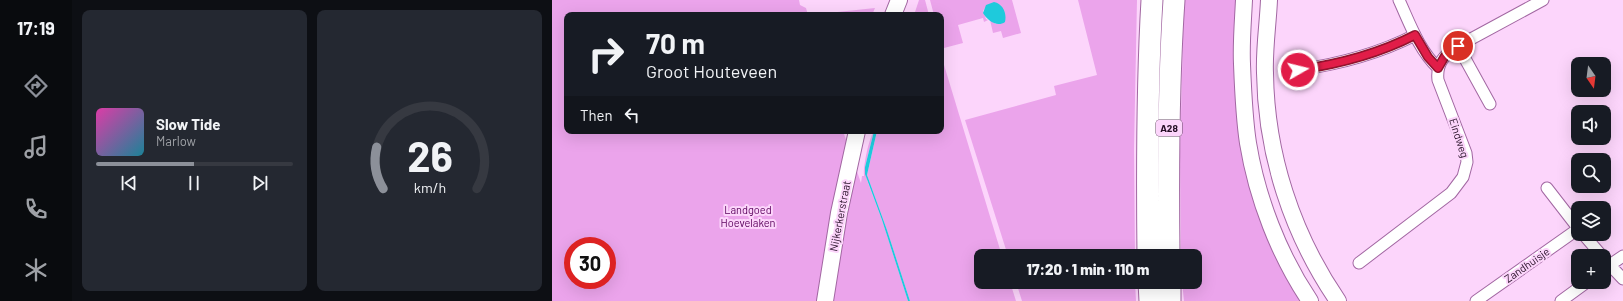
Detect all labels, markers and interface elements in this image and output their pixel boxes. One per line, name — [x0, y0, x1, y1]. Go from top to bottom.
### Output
text: 17:19 — [17, 17, 55, 39]
text: 70 m — [646, 26, 705, 60]
icon: right — [580, 28, 632, 80]
pin — [1441, 29, 1475, 63]
icon: arrive — [1447, 35, 1469, 57]
position arrow — [1277, 49, 1319, 91]
north arrow — [1571, 57, 1611, 97]
map controls — [1571, 57, 1611, 289]
text: Groot Houteveen — [646, 60, 777, 82]
icon: directions — [22, 72, 50, 100]
icon: left — [621, 104, 643, 126]
button: sound — [1571, 105, 1611, 145]
text: Then — [580, 106, 613, 124]
text: Slow Tide — [156, 115, 220, 133]
street label: Eindweg — [1447, 116, 1472, 159]
road number: A28 — [1156, 120, 1182, 136]
text: 26 — [407, 129, 452, 179]
icon: music — [22, 133, 50, 161]
text: Marlow — [156, 133, 196, 149]
button: search — [1571, 153, 1611, 193]
icon: previous — [118, 172, 140, 194]
icon: pause — [183, 172, 205, 194]
icon: next — [249, 172, 271, 194]
text: km/h — [413, 178, 446, 195]
street label: Nijkerkerstraat — [826, 179, 853, 252]
icon: phone — [22, 195, 50, 223]
button: layers — [1571, 201, 1611, 241]
park label: Landgoed Hoevelaken — [720, 203, 776, 229]
speed limit sign: 30 — [564, 237, 616, 289]
street label: Zandhuisje — [1502, 244, 1552, 285]
button: + — [1571, 249, 1611, 289]
icon: climate — [22, 256, 50, 284]
text: 17:20 · 1 min · 110 m — [1027, 260, 1149, 278]

